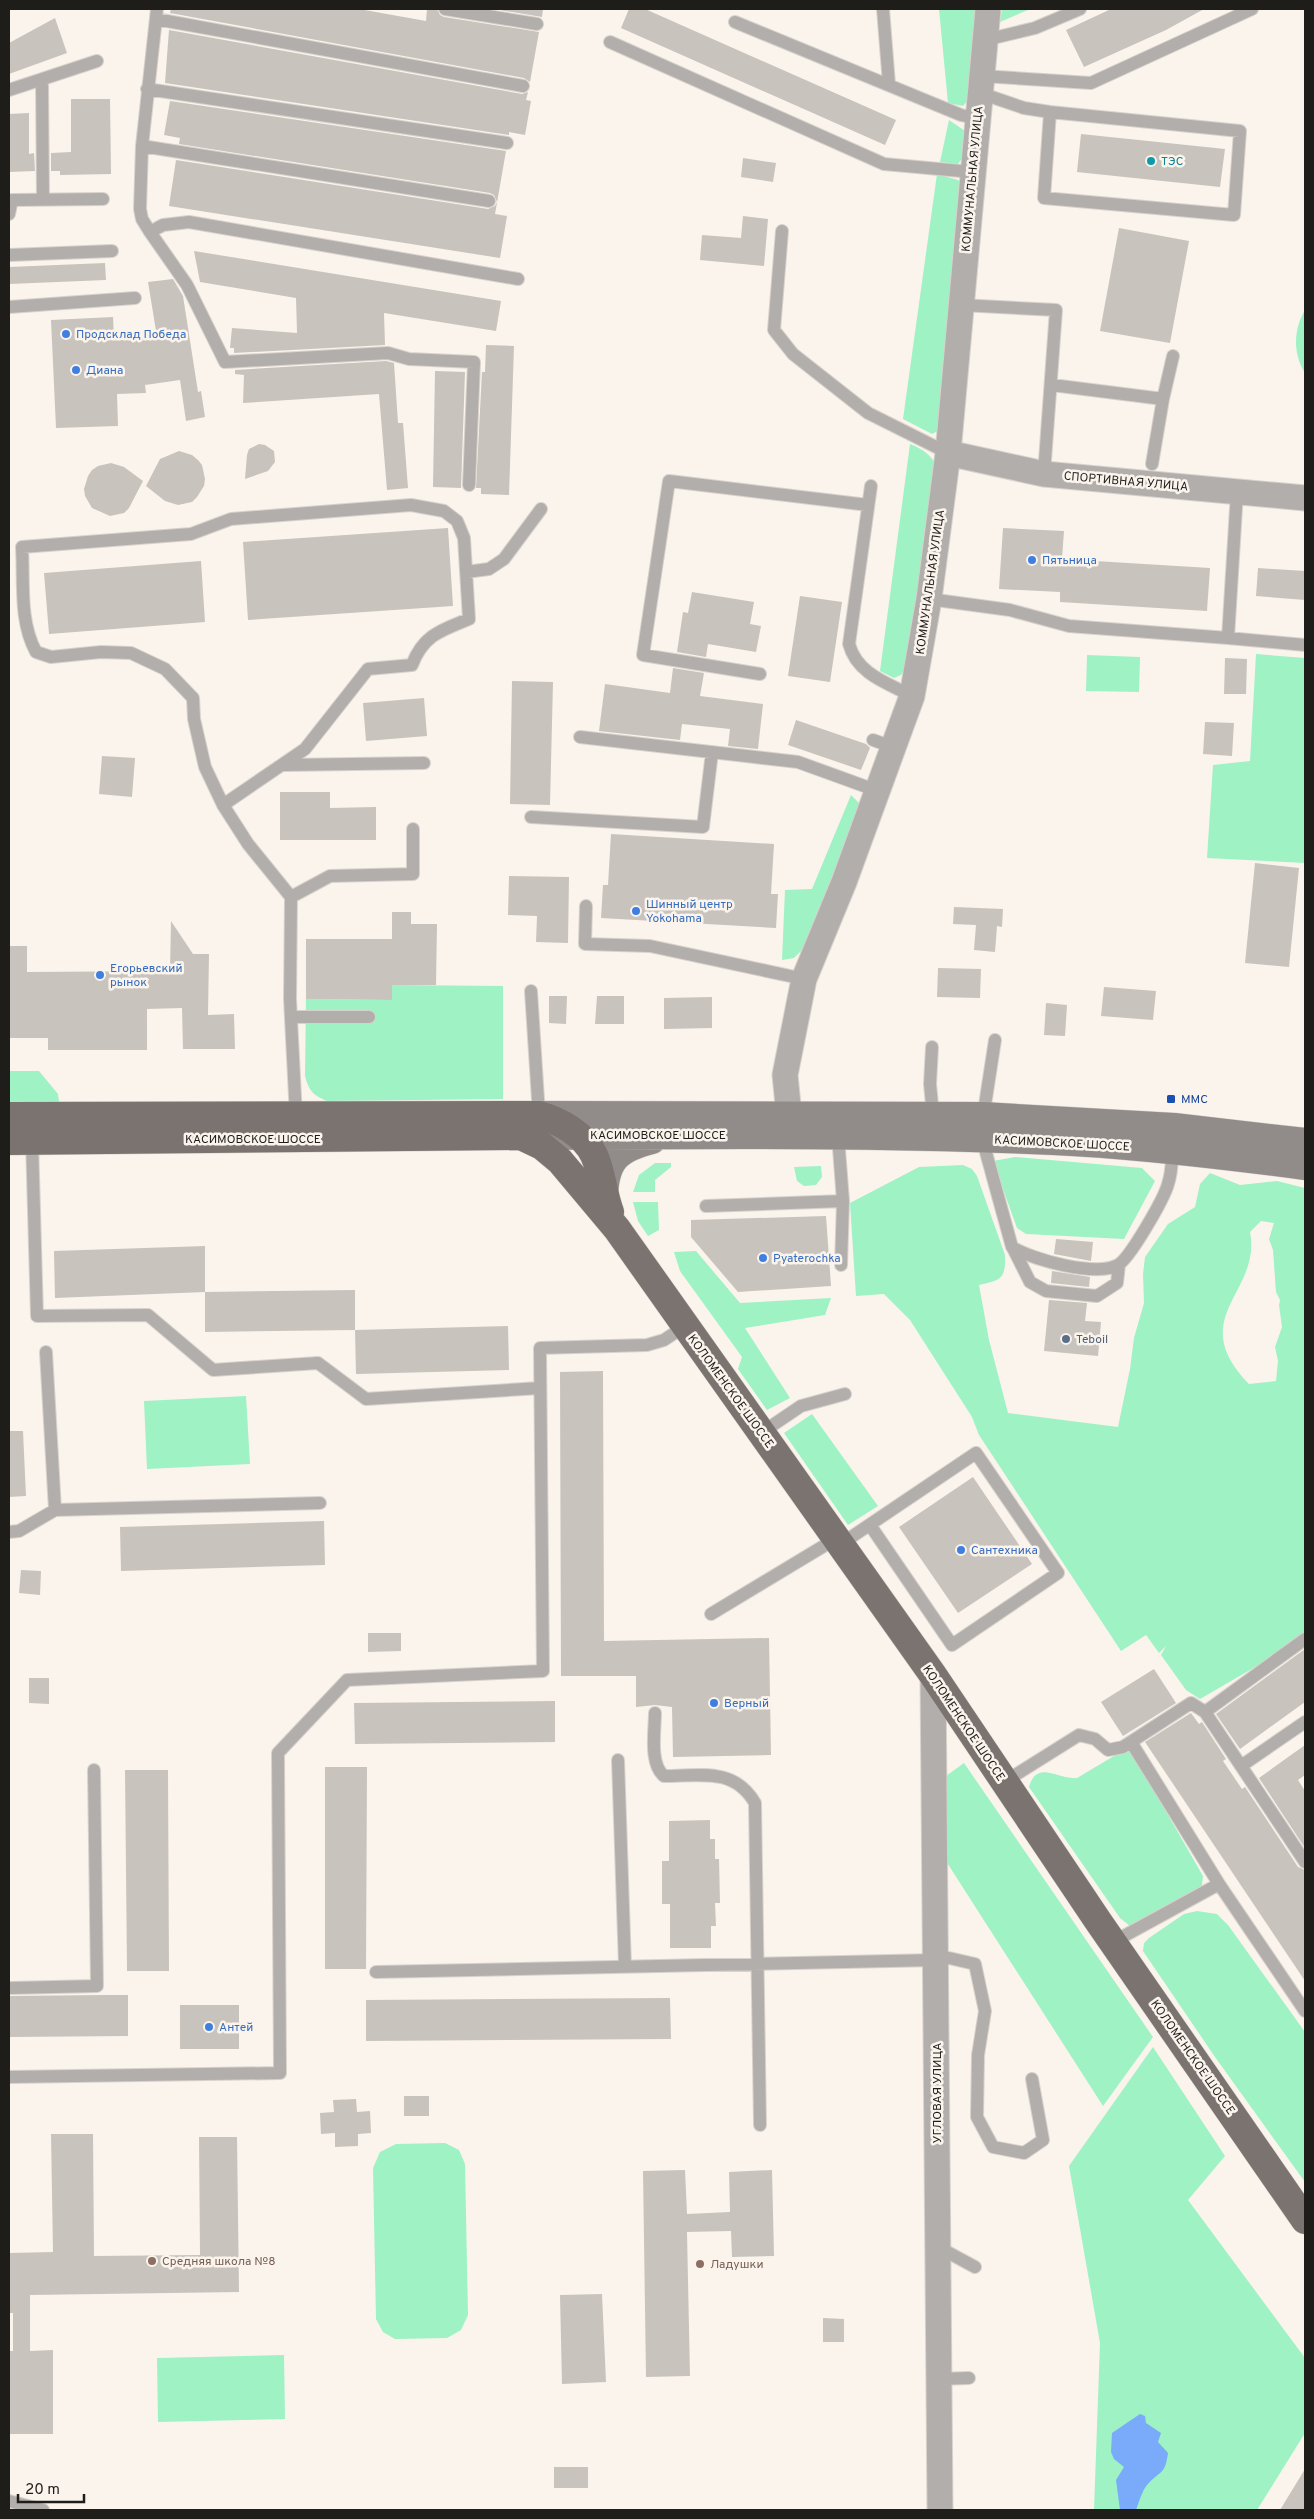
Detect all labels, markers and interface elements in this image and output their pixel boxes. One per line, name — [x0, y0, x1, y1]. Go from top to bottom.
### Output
street label: КОММУНАЛЬНАЯ УЛИЦА — [959, 105, 987, 253]
place label: ТЭС — [1161, 154, 1184, 170]
marker: ТЭС — [1145, 155, 1157, 167]
place label: Продсклад Победа — [76, 327, 186, 343]
marker: Продсклад Победа — [60, 328, 72, 340]
place label: Диана — [86, 363, 123, 379]
marker: Диана — [70, 364, 82, 376]
street label: СПОРТИВНАЯ УЛИЦА — [1063, 469, 1189, 495]
street label: КОММУНАЛЬНАЯ УЛИЦА — [913, 509, 949, 656]
place label: Пятьница — [1042, 553, 1097, 569]
marker: Пятьница — [1026, 554, 1038, 566]
place label: Шинный центр Yokohama — [646, 897, 733, 927]
marker: Шинный центр Yokohama — [630, 905, 642, 917]
place label: Егорьевский рынок — [110, 961, 183, 991]
marker: Егорьевский рынок — [94, 969, 106, 981]
place label: ММС — [1181, 1092, 1208, 1108]
marker: ММС — [1165, 1093, 1177, 1105]
street label: КАСИМОВСКОЕ ШОССЕ — [590, 1128, 726, 1144]
street label: КАСИМОВСКОЕ ШОССЕ — [185, 1132, 321, 1148]
street label: КАСИМОВСКОЕ ШОССЕ — [994, 1132, 1130, 1156]
place label: Pyaterochka — [773, 1251, 841, 1267]
marker: Pyaterochka — [757, 1252, 769, 1264]
street label: КОЛОМЕНСКОЕ ШОССЕ — [683, 1331, 777, 1452]
place label: Teboil — [1076, 1332, 1108, 1348]
marker: Teboil — [1060, 1333, 1072, 1345]
place label: Сантехника — [971, 1543, 1038, 1559]
marker: Сантехника — [955, 1544, 967, 1556]
street label: КОЛОМЕНСКОЕ ШОССЕ — [918, 1662, 1008, 1785]
place label: Верный — [724, 1696, 769, 1712]
marker: Верный — [708, 1697, 720, 1709]
street label: КОЛОМЕНСКОЕ ШОССЕ — [1146, 1997, 1238, 2118]
place label: Антей — [219, 2020, 253, 2036]
marker: Антей — [203, 2021, 215, 2033]
street label: УГЛОВАЯ УЛИЦА — [930, 2043, 946, 2143]
place label: Средняя школа №8 — [162, 2254, 276, 2270]
marker: Средняя школа №8 — [146, 2255, 158, 2267]
place label: Ладушки — [710, 2257, 763, 2273]
marker: Ладушки — [694, 2258, 706, 2270]
scale bar — [18, 2472, 84, 2504]
text: 20 m — [25, 2481, 60, 2500]

